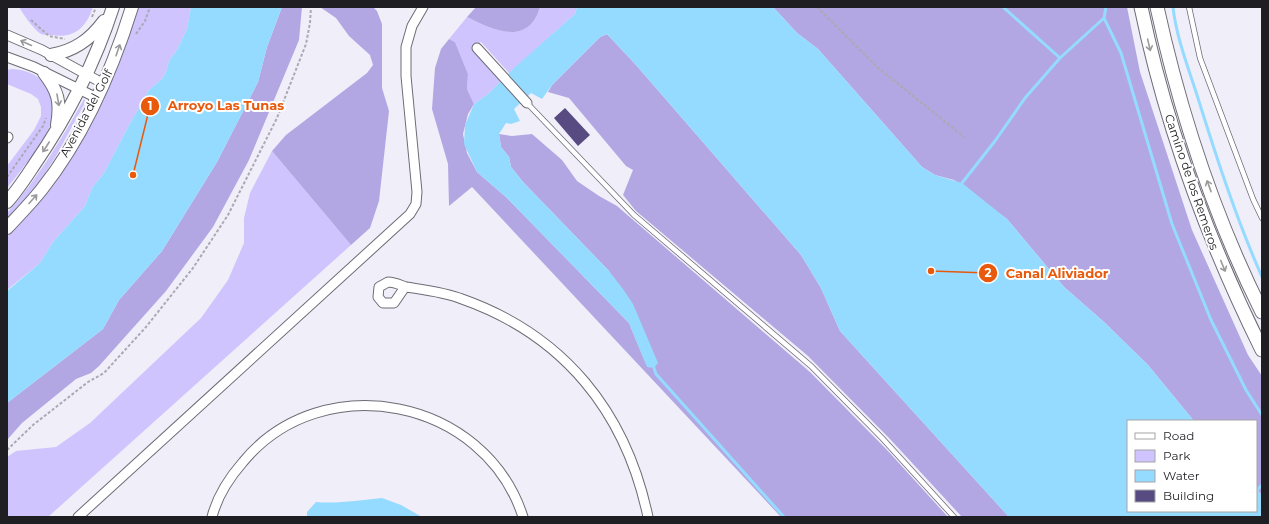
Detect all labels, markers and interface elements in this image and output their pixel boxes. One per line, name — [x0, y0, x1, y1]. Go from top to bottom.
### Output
one-way arrow — [1146, 38, 1154, 51]
one-way arrow — [21, 39, 33, 46]
one-way arrow — [115, 44, 122, 57]
street label: Avenida del Golf — [57, 66, 116, 160]
one-way arrow — [54, 93, 62, 106]
callout: Arroyo Las Tunas — [140, 93, 292, 118]
text: Arroyo Las Tunas — [167, 97, 284, 113]
text: 1 — [148, 98, 152, 113]
street label: Camino de los Remeros — [1162, 112, 1222, 252]
one-way arrow — [42, 141, 50, 152]
one-way arrow — [1205, 180, 1212, 193]
one-way arrow — [28, 194, 38, 204]
callout: Canal Aliviador — [978, 260, 1117, 285]
one-way arrow — [1219, 260, 1227, 272]
text: 2 — [984, 265, 992, 280]
text: Canal Aliviador — [1006, 265, 1109, 281]
legend — [1127, 420, 1257, 512]
text: Road — [1163, 428, 1194, 443]
text: Park — [1163, 448, 1191, 463]
text: Water — [1163, 468, 1200, 483]
text: Building — [1163, 488, 1214, 503]

